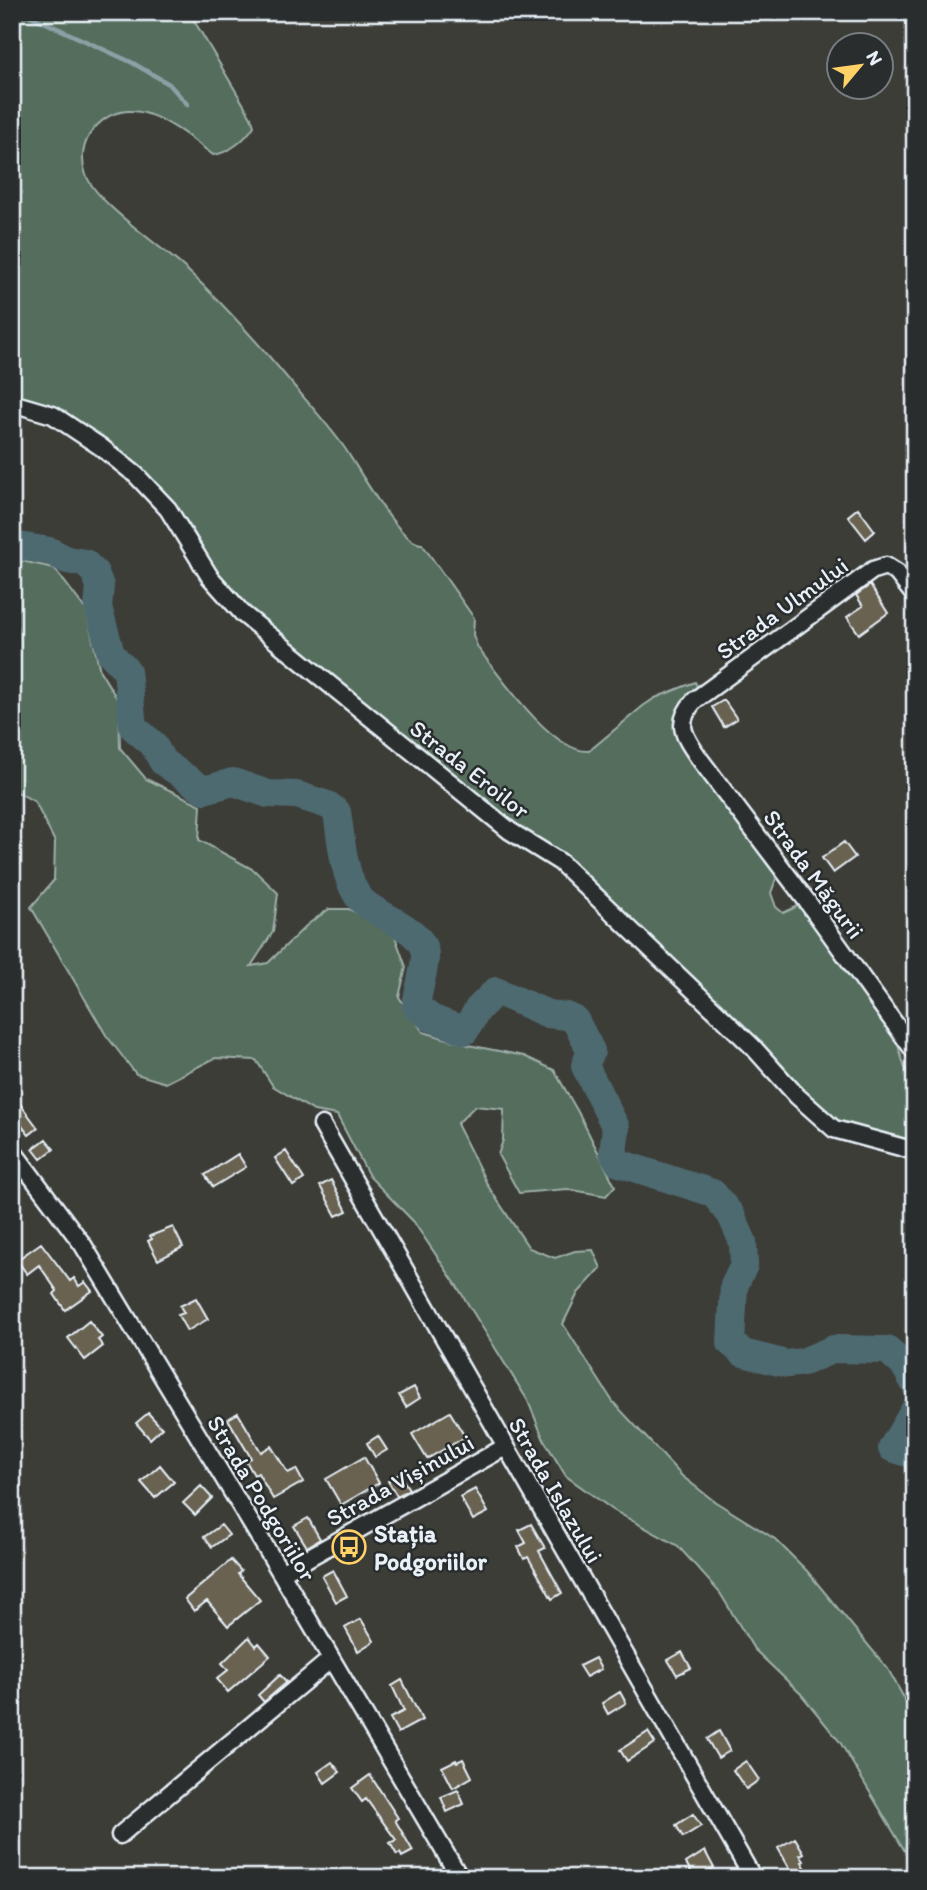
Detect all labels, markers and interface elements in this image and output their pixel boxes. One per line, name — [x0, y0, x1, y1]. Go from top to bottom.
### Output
north arrow — [825, 32, 895, 102]
text: N — [861, 47, 888, 69]
street label: Strada Ulmului — [710, 550, 854, 666]
street label: Strada Eroilor — [404, 713, 536, 825]
street label: Strada Măgurii — [757, 804, 871, 944]
street label: Strada Podgoriilor — [201, 1410, 323, 1586]
street label: Strada Islazului — [503, 1412, 609, 1568]
street label: Strada Vișinului — [321, 1427, 479, 1533]
place label: Stația Podgoriilor — [374, 1519, 488, 1577]
bus stop icon: Stația Podgoriilor — [330, 1528, 368, 1566]

